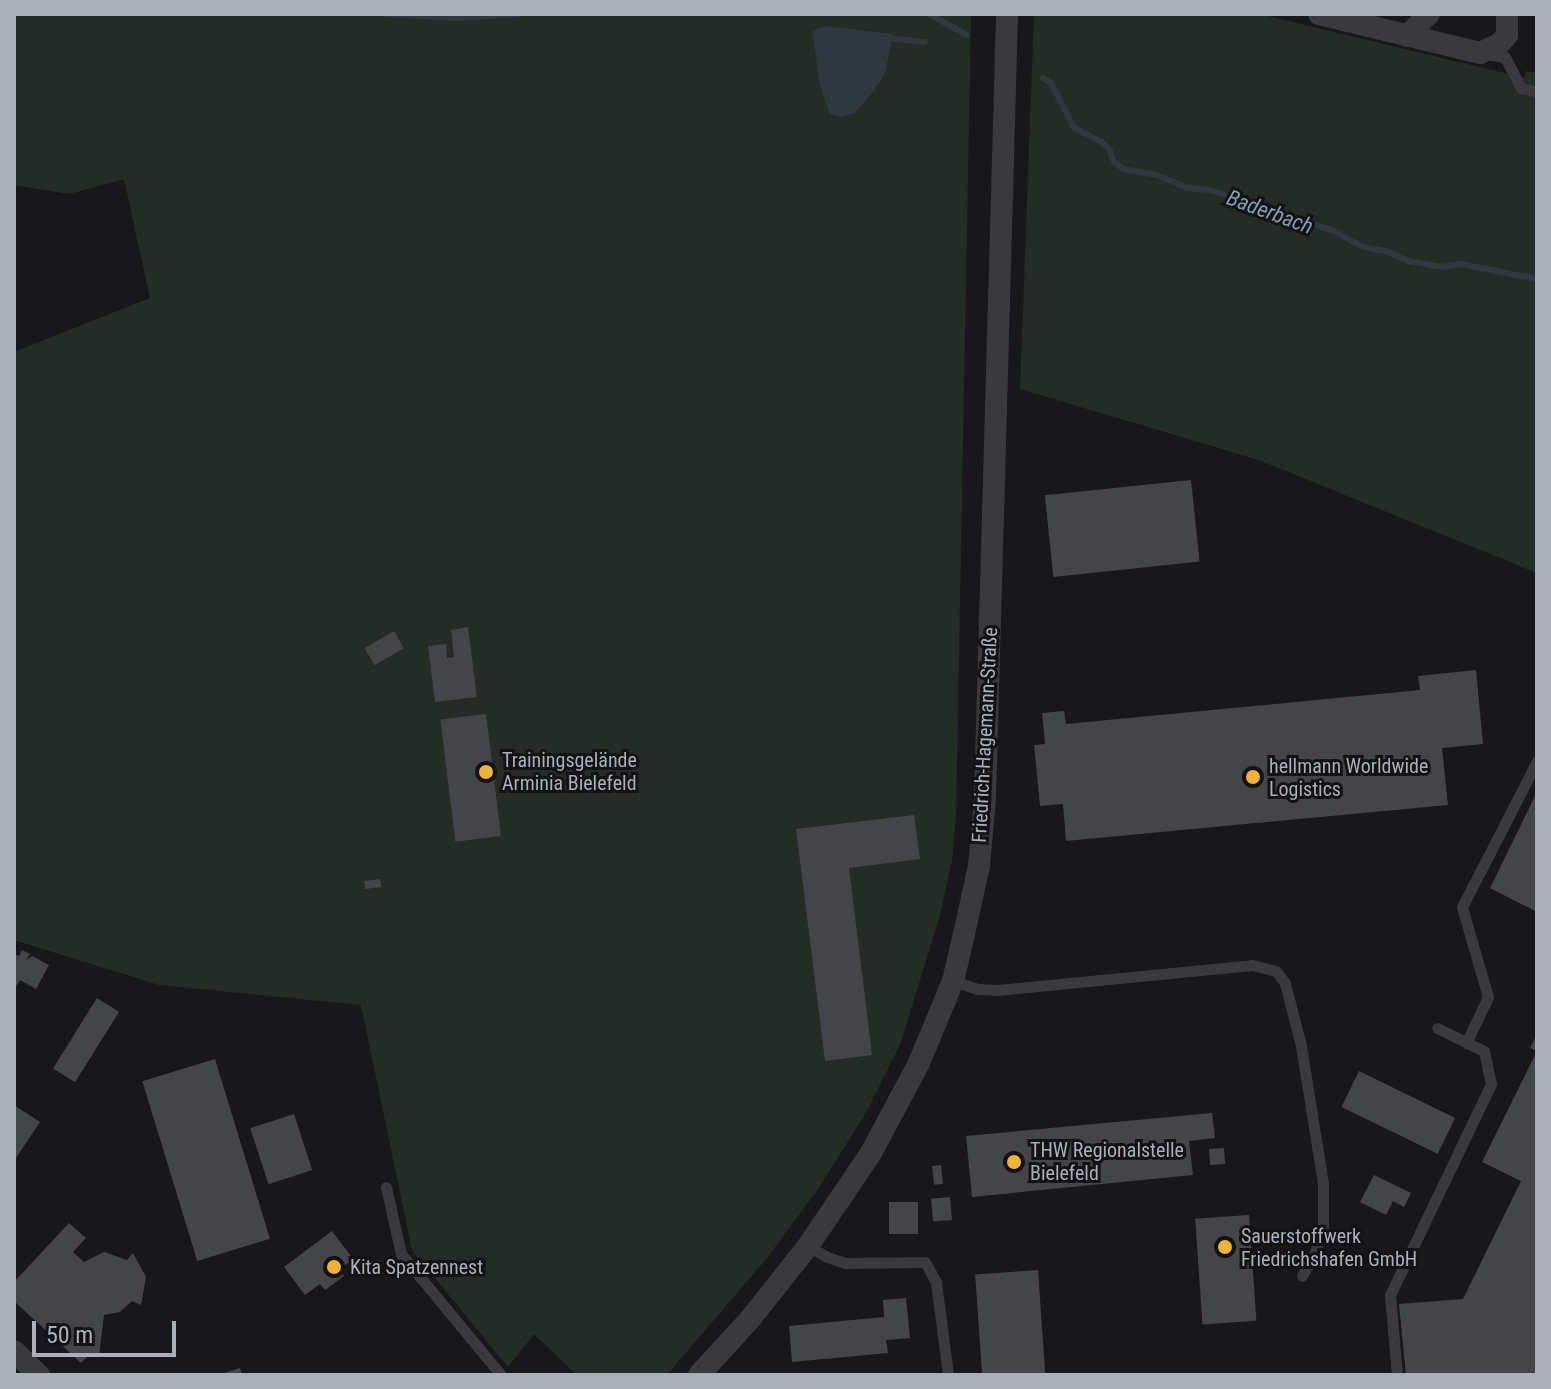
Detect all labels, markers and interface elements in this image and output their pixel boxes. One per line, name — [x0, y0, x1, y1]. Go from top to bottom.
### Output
water label: Baderbach — [1223, 184, 1317, 240]
street label: Friedrich-Hagemann-Straße — [967, 627, 1003, 843]
place label: Trainingsgelände Arminia Bielefeld — [502, 748, 637, 795]
place label: hellmann Worldwide Logistics — [1269, 754, 1428, 801]
marker: Trainingsgelände Arminia Bielefeld — [477, 763, 495, 781]
marker: hellmann Worldwide Logistics — [1244, 768, 1262, 786]
place label: THW Regionalstelle Bielefeld — [1030, 1138, 1184, 1185]
marker: THW Regionalstelle Bielefeld — [1005, 1153, 1023, 1171]
place label: Sauerstoffwerk Friedrichshafen GmbH — [1241, 1224, 1417, 1271]
marker: Sauerstoffwerk Friedrichshafen GmbH — [1216, 1238, 1234, 1256]
place label: Kita Spatzennest — [350, 1255, 483, 1279]
marker: Kita Spatzennest — [325, 1258, 343, 1276]
scale bar — [36, 1305, 180, 1355]
text: 50 m — [46, 1321, 93, 1349]

